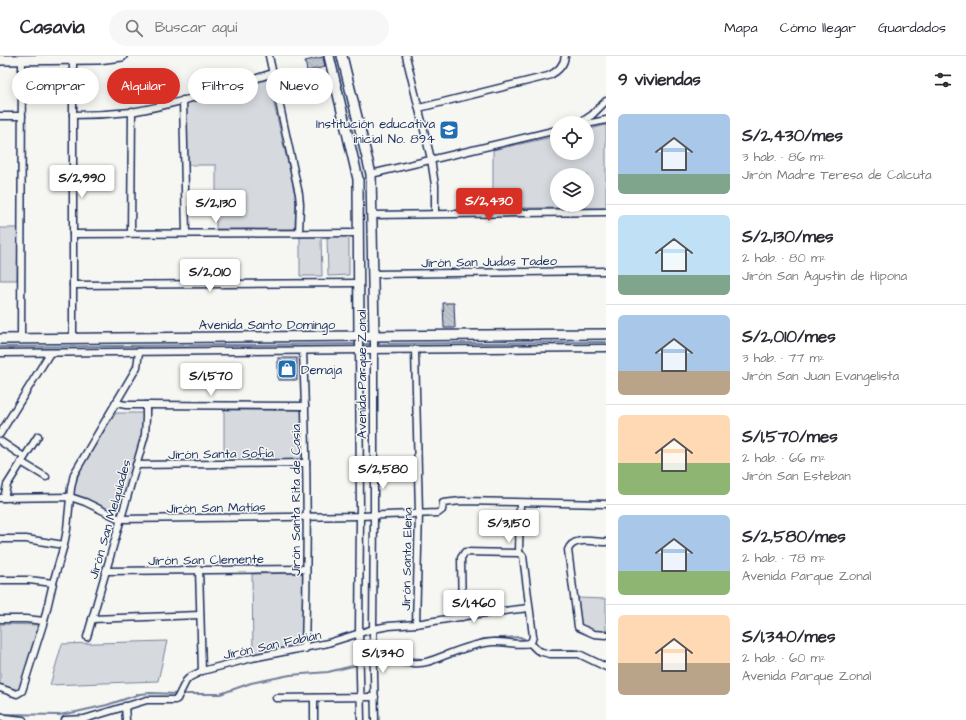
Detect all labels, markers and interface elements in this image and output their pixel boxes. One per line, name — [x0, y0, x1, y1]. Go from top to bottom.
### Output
search box — [109, 10, 389, 46]
text: Casavia — [20, 14, 85, 41]
icon: search — [123, 17, 145, 39]
text: Buscar aquí — [155, 17, 237, 38]
text: Mapa — [724, 18, 758, 38]
text: Cómo llegar — [780, 18, 856, 38]
text: Guardados — [878, 18, 946, 38]
chip: Comprar — [12, 68, 99, 104]
chip: Alquilar — [107, 68, 180, 104]
chip: Filtros — [188, 68, 258, 104]
chip: Nuevo — [266, 68, 333, 104]
text: 9 viviendas — [618, 68, 701, 92]
icon: filters — [932, 69, 954, 91]
place label: Institución educativa inicial No. 894 — [316, 115, 435, 148]
map controls — [550, 116, 594, 212]
button: locate — [550, 116, 594, 160]
school or university icon: Institución educativa inicial No. 894 — [438, 119, 460, 141]
text: S/2,430/mes — [742, 124, 843, 148]
icon: home — [650, 130, 698, 178]
text: 3 hab. · 86 m² — [742, 148, 825, 166]
pin: S/2,990 — [45, 165, 119, 199]
text: Jirón Madre Teresa de Calcuta — [742, 166, 932, 184]
button: layers — [550, 168, 594, 212]
text: S/2,990 — [58, 169, 106, 187]
pin: S/2,430 — [452, 188, 526, 222]
pin: S/2,130 — [179, 190, 253, 224]
text: S/2,430 — [465, 192, 513, 210]
text: S/2,130 — [196, 194, 236, 212]
text: S/2,130/mes — [742, 225, 834, 249]
icon: home — [650, 231, 698, 279]
text: 2 hab. · 80 m² — [742, 249, 826, 267]
street label: Jirón San Judas Tadeo — [421, 252, 558, 272]
pin: S/2,010 — [173, 259, 247, 293]
text: S/2,010 — [189, 263, 231, 281]
text: Jirón San Agustín de Hipona — [742, 267, 907, 285]
street label: Avenida Parque Zonal — [353, 309, 371, 439]
street label: Avenida Santo Domingo — [199, 316, 336, 335]
text: S/2,010/mes — [742, 325, 836, 349]
icon: home — [650, 331, 698, 379]
text: 3 hab. · 77 m² — [742, 349, 824, 367]
shop icon: Demaja — [276, 358, 298, 380]
place label: Demaja — [301, 361, 343, 379]
pin: S/1,570 — [174, 363, 248, 397]
text: S/1,570 — [189, 367, 233, 385]
text: Jirón San Juan Evangelista — [742, 367, 899, 385]
street label: Jirón Santa Rita de Casia — [287, 424, 305, 576]
text: S/1,570/mes — [742, 425, 838, 449]
icon: home — [650, 431, 698, 479]
street label: Jirón Santa Sofía — [168, 444, 274, 464]
text: 2 hab. · 66 m² — [742, 449, 826, 467]
pin: S/2,580 — [346, 456, 420, 490]
street label: Jirón San Melquíades — [84, 457, 136, 581]
text: S/2,580 — [358, 460, 408, 478]
text: Jirón San Esteban — [742, 467, 851, 485]
street label: Jirón San Matías — [166, 498, 266, 518]
street label: Jirón Santa Elena — [397, 507, 417, 611]
pin: S/3,150 — [472, 510, 546, 544]
text: S/3,150 — [488, 514, 530, 532]
text: S/2,580/mes — [742, 525, 846, 549]
icon: home — [650, 531, 698, 579]
text: 2 hab. · 78 m² — [742, 549, 826, 567]
street label: Jirón San Clemente — [148, 550, 264, 570]
text: Avenida Parque Zonal — [742, 567, 871, 585]
pin: S/1,460 — [437, 590, 511, 624]
text: S/1,460 — [452, 594, 496, 612]
text: S/1,340/mes — [742, 625, 836, 649]
street label: Jirón San Fabián — [222, 626, 323, 664]
icon: home — [650, 631, 698, 679]
pin: S/1,340 — [346, 640, 420, 674]
text: S/1,340 — [362, 644, 404, 662]
text: 2 hab. · 60 m² — [742, 649, 826, 667]
text: Avenida Parque Zonal — [742, 667, 871, 685]

